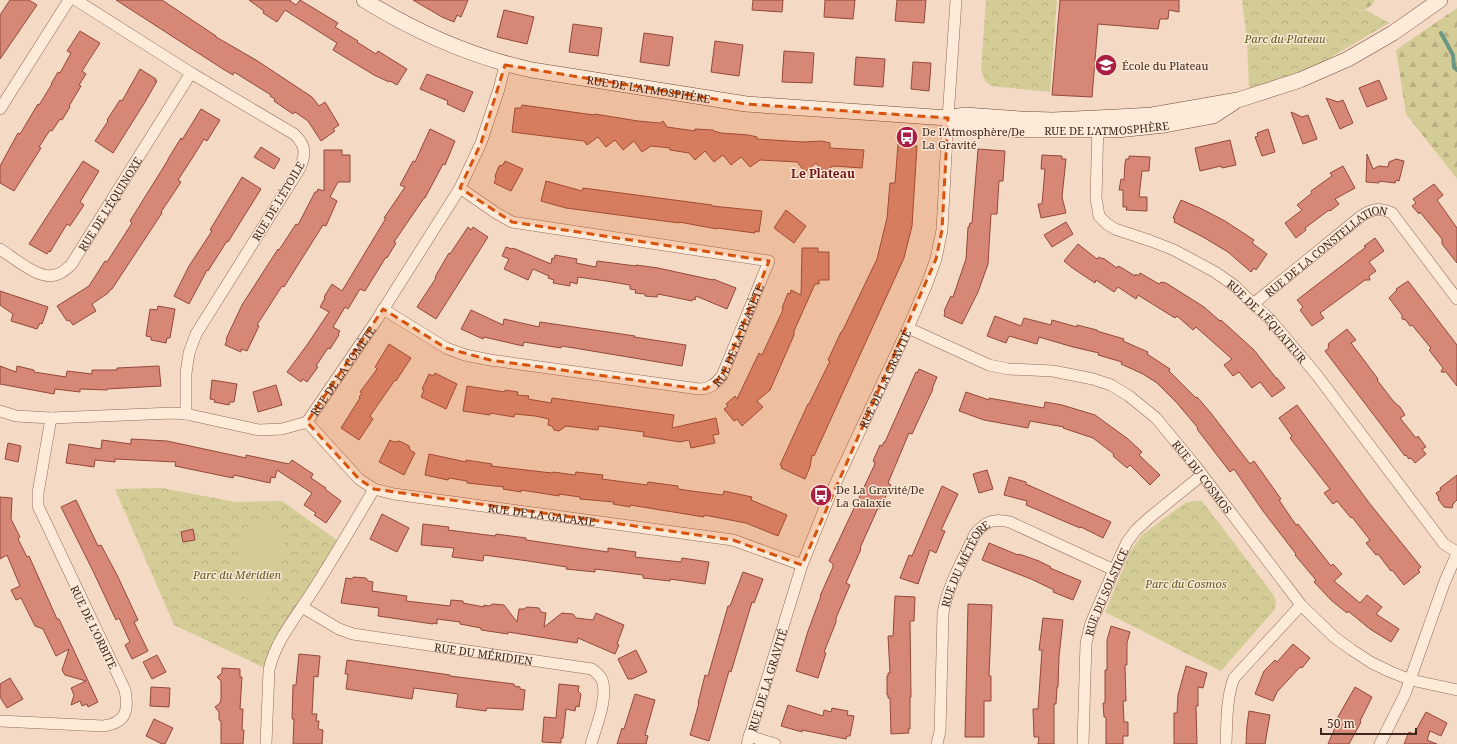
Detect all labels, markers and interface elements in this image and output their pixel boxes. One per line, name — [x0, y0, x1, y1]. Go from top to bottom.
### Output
park label: Parc du Plateau — [1243, 31, 1326, 46]
school or university icon: École du Plateau — [1093, 52, 1119, 78]
place label: École du Plateau — [1122, 58, 1209, 73]
street label: RUE DE L'ATMOSPHÈRE — [586, 71, 712, 106]
street label: RUE DE L'ATMOSPHÈRE — [1044, 117, 1170, 138]
bus stop icon: De l'Atmosphère/De La Gravité — [894, 124, 920, 150]
place label: De l'Atmosphère/De La Gravité — [922, 124, 1025, 152]
street label: RUE DE L'ÉQUINOXE — [74, 153, 145, 254]
street label: RUE DE L'ÉTOILE — [248, 158, 308, 244]
district label: Le Plateau — [791, 165, 855, 182]
street label: RUE DE LA CONSTELLATION — [1261, 202, 1390, 299]
street label: RUE DE L'ÉQUATEUR — [1225, 276, 1311, 366]
street label: RUE DE LA PLANÈTE — [709, 282, 766, 390]
street label: RUE DE LA COMÈTE — [306, 323, 378, 418]
street label: RUE DE LA GRAVITÉ — [855, 327, 914, 430]
street label: RUE DU COSMOS — [1170, 437, 1236, 516]
bus stop icon: De La Gravité/De La Galaxie — [808, 482, 834, 508]
place label: De La Gravité/De La Galaxie — [836, 482, 924, 510]
street label: RUE DE LA GALAXIE — [487, 499, 597, 529]
street label: RUE DU MÉTÉORE — [937, 516, 992, 609]
street label: RUE DU SOLSTICE — [1081, 545, 1131, 637]
park label: Parc du Méridien — [192, 567, 281, 582]
park label: Parc du Cosmos — [1144, 576, 1227, 591]
street label: RUE DE L'ORBITE — [67, 583, 121, 671]
street label: RUE DE LA GRAVITÉ — [744, 626, 790, 733]
street label: RUE DU MÉRIDIEN — [433, 639, 534, 668]
scale bar — [1321, 710, 1416, 736]
text: 50 m — [1327, 715, 1355, 732]

